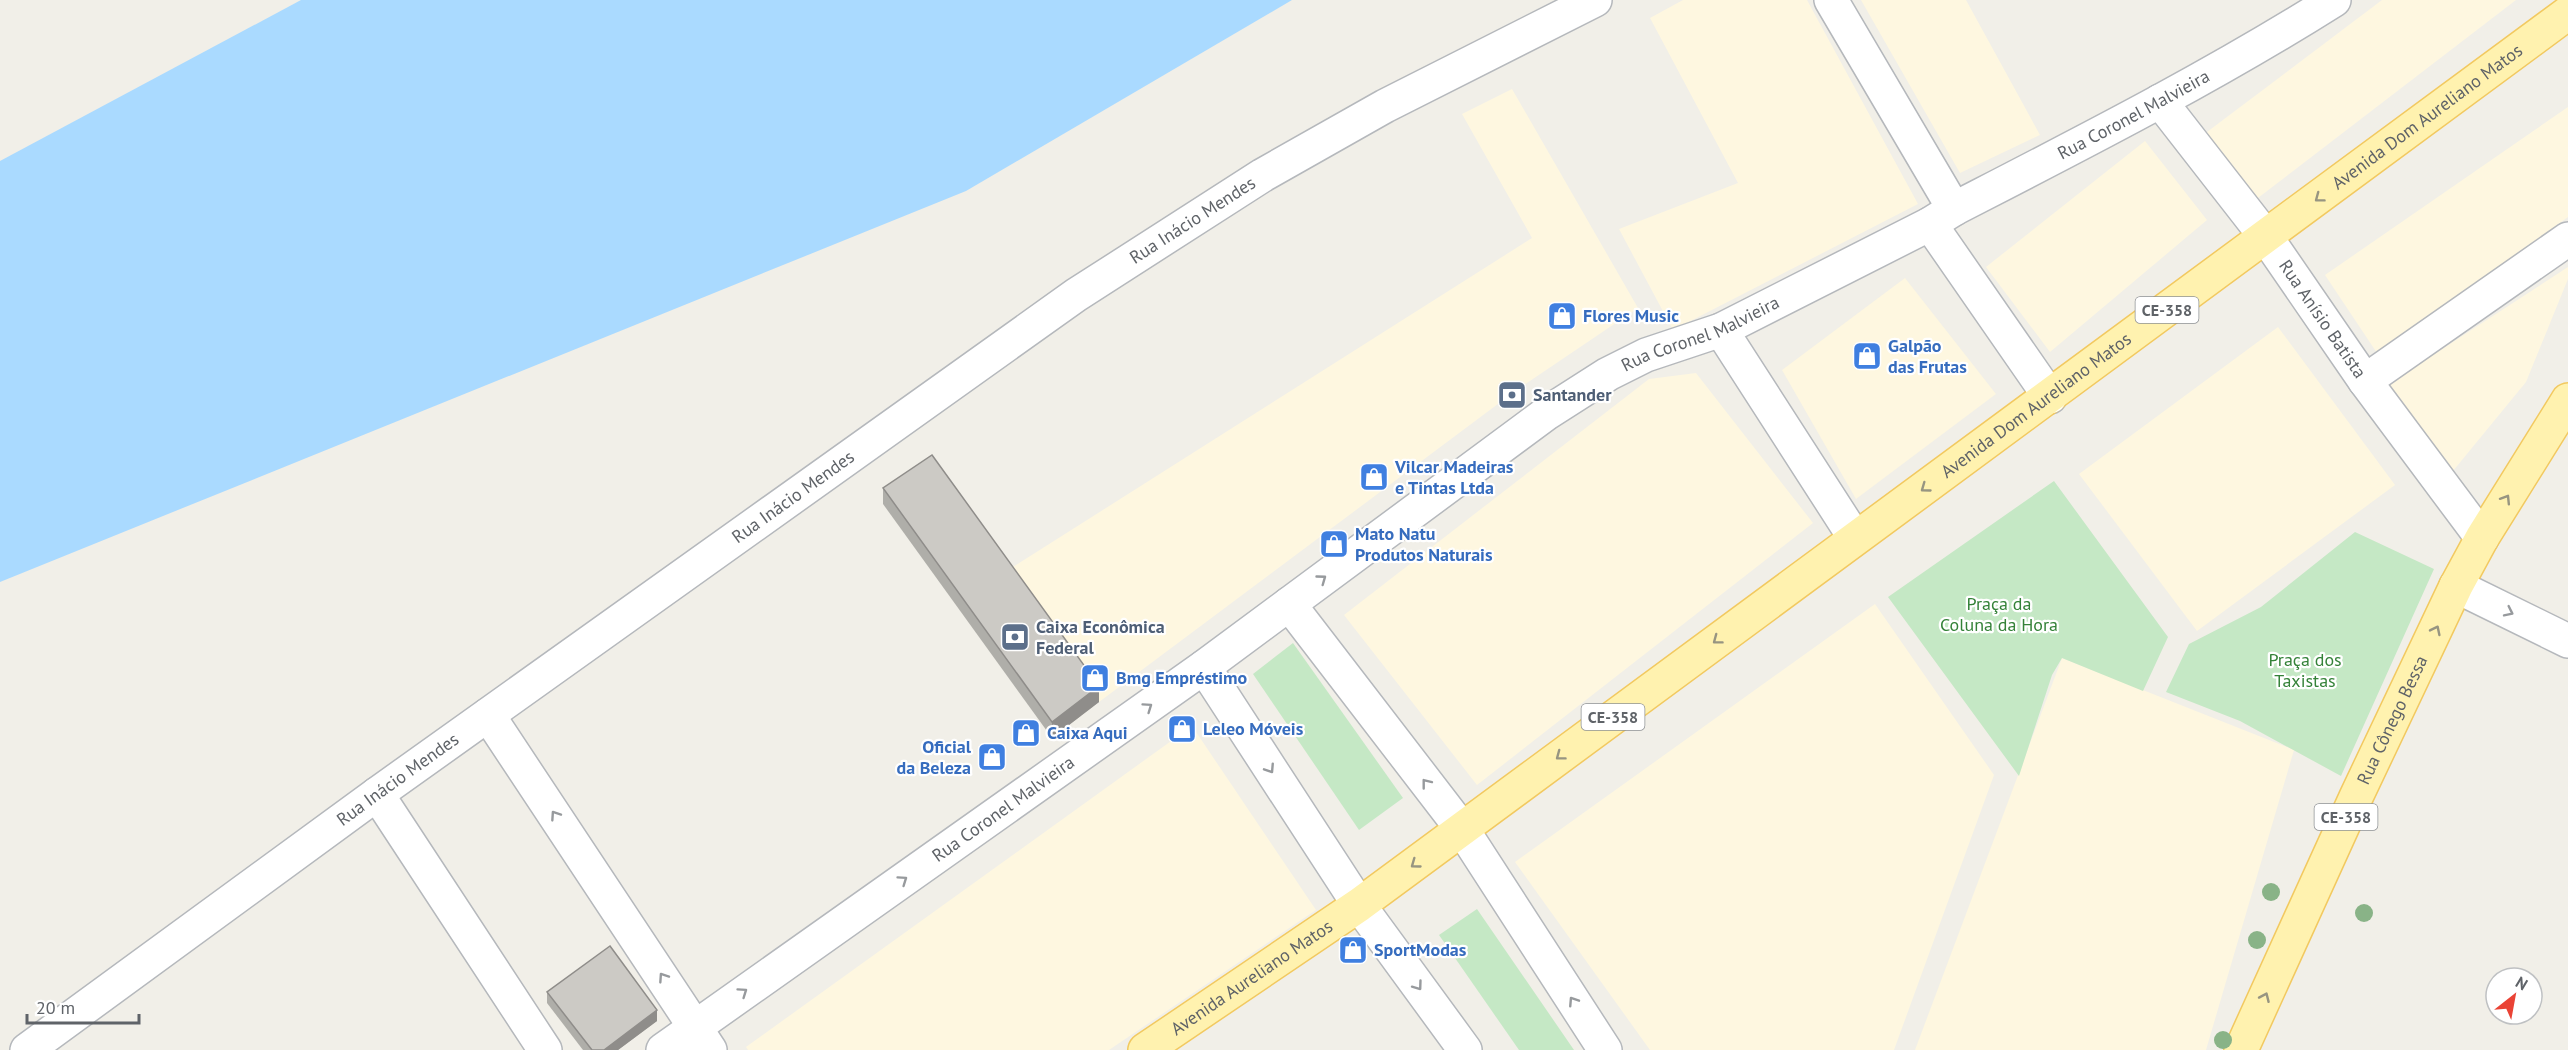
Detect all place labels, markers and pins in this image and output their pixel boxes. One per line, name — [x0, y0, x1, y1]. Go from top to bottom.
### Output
shop icon: Flores Music — [1546, 300, 1578, 332]
place label: Flores Music — [1583, 304, 1679, 327]
place label: Galpão das Frutas — [1888, 334, 1967, 378]
shop icon: Galpão das Frutas — [1851, 340, 1883, 372]
bank icon: Santander — [1496, 379, 1528, 411]
place label: Santander — [1533, 383, 1612, 406]
place label: Vilcar Madeiras e Tintas Ltda — [1394, 455, 1514, 499]
shop icon: Vilcar Madeiras e Tintas Ltda — [1358, 461, 1390, 493]
place label: Mato Natu Produtos Naturais — [1355, 522, 1493, 566]
shop icon: Mato Natu Produtos Naturais — [1318, 528, 1350, 560]
place label: Caixa Econômica Federal — [1036, 615, 1165, 659]
bank icon: Caixa Econômica Federal — [999, 621, 1031, 653]
shop icon: Bmg Empréstimo — [1079, 662, 1111, 694]
place label: Bmg Empréstimo — [1116, 666, 1248, 689]
shop icon: Leleo Móveis — [1166, 713, 1198, 745]
shop icon: Caixa Aqui — [1010, 717, 1042, 749]
place label: Leleo Móveis — [1203, 717, 1304, 740]
place label: Caixa Aqui — [1047, 721, 1128, 744]
place label: Oficial da Beleza — [897, 735, 972, 779]
shop icon: Oficial da Beleza — [976, 741, 1008, 773]
shop icon: SportModas — [1337, 934, 1369, 966]
place label: SportModas — [1374, 938, 1467, 961]

